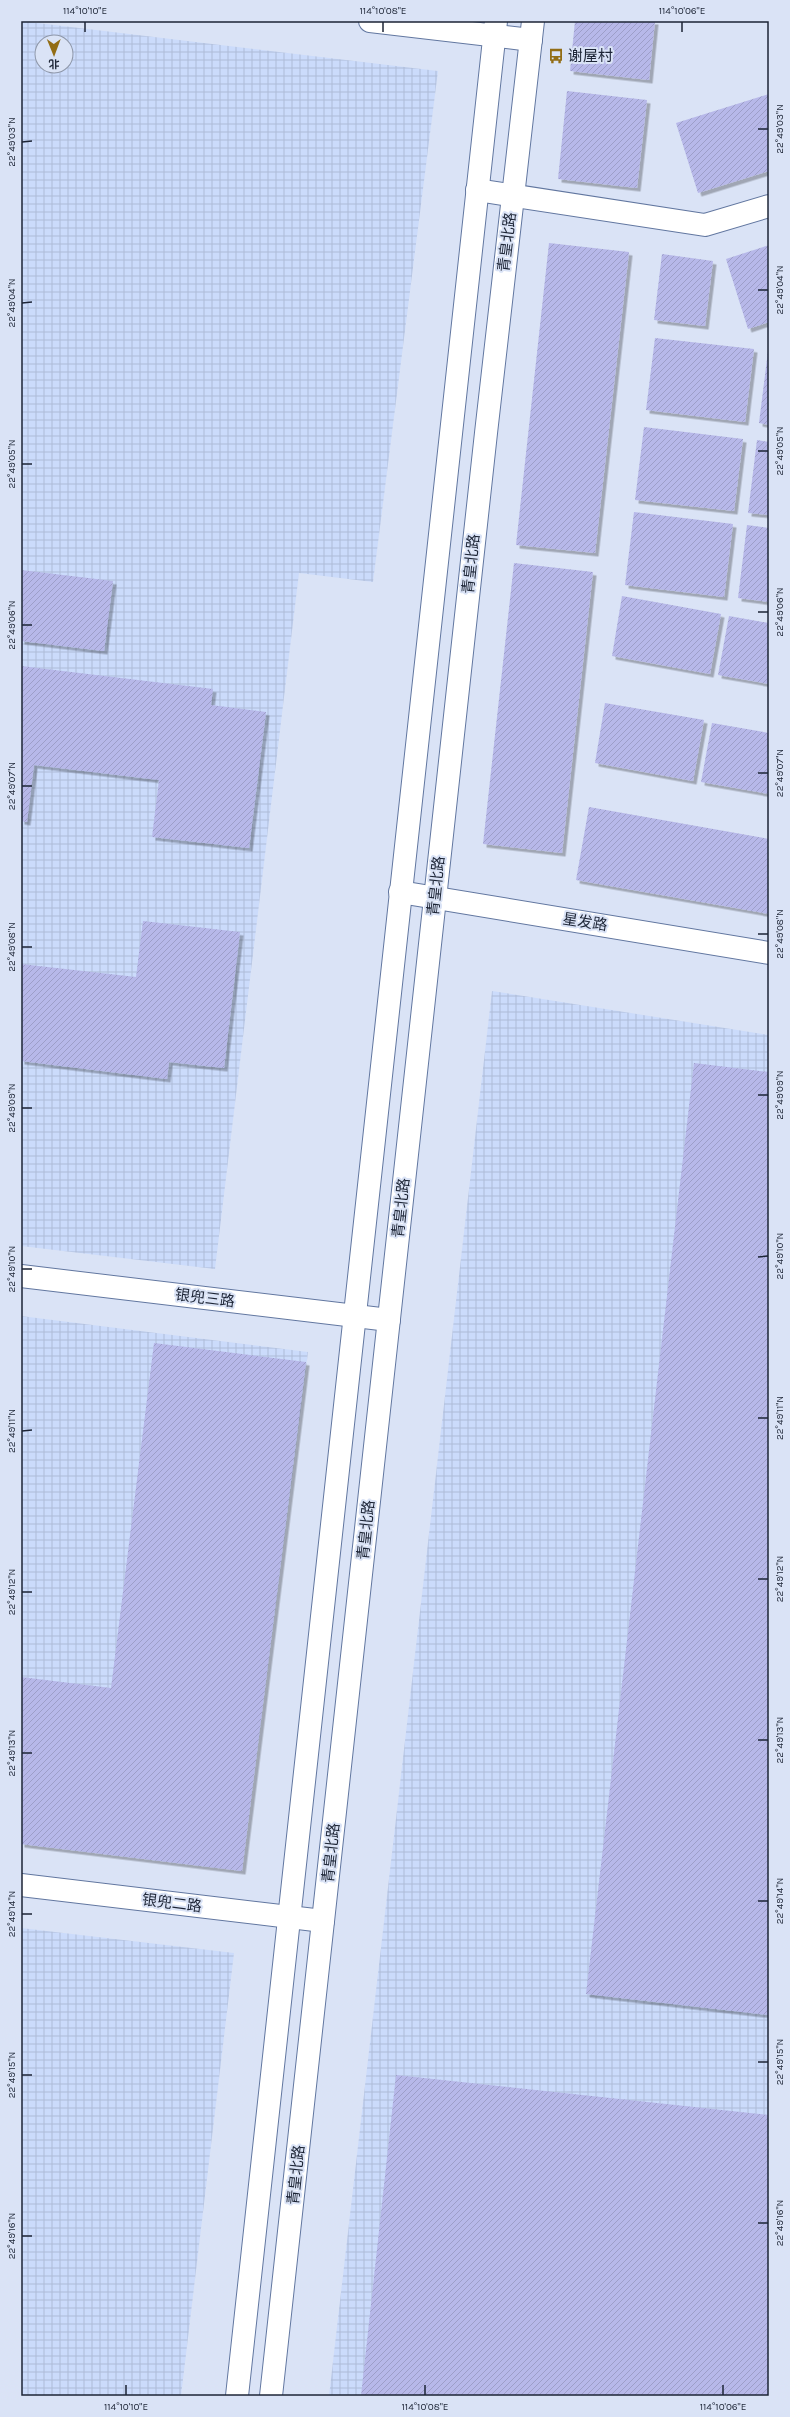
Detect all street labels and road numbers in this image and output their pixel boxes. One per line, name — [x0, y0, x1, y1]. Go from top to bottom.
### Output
street label: 青皇北路 — [494, 211, 520, 273]
street label: 青皇北路 — [459, 533, 483, 595]
street label: 青皇北路 — [424, 855, 448, 917]
street label: 星发路 — [561, 910, 609, 934]
street label: 青皇北路 — [389, 1177, 413, 1239]
street label: 银兜三路 — [174, 1285, 236, 1311]
street label: 青皇北路 — [354, 1499, 378, 1561]
street label: 青皇北路 — [319, 1822, 343, 1884]
street label: 银兜二路 — [141, 1890, 203, 1916]
street label: 青皇北路 — [284, 2144, 308, 2206]

